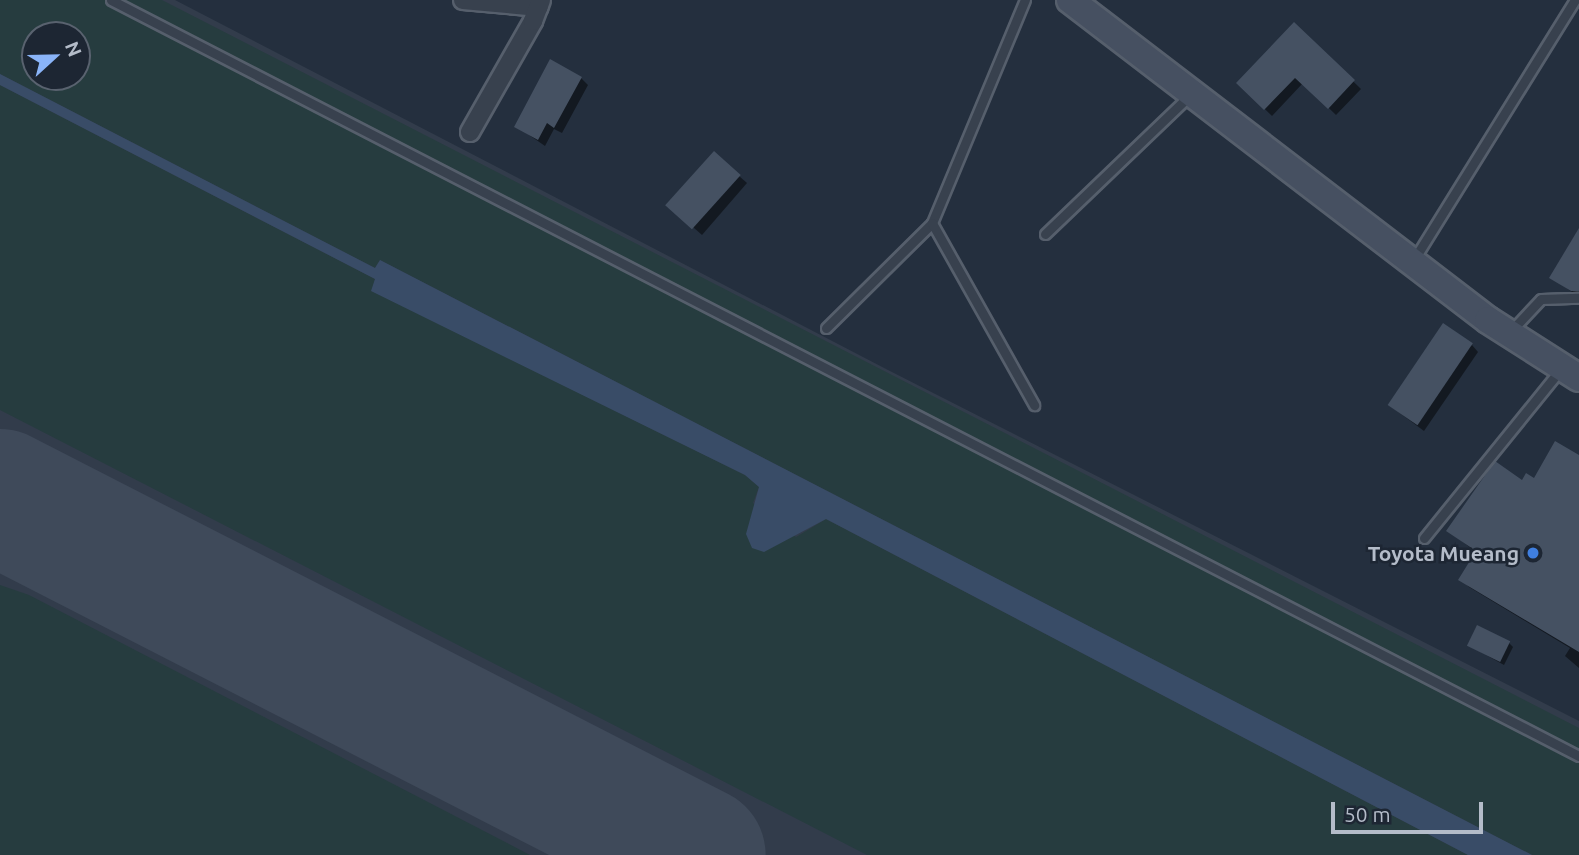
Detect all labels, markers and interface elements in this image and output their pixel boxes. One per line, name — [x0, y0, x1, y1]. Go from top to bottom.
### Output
north arrow — [21, 21, 91, 91]
text: N — [61, 38, 86, 60]
place label: Toyota Mueang — [1368, 540, 1519, 566]
marker: Toyota Mueang — [1525, 545, 1541, 561]
scale bar — [1334, 788, 1486, 832]
text: 50 m — [1344, 802, 1391, 826]

